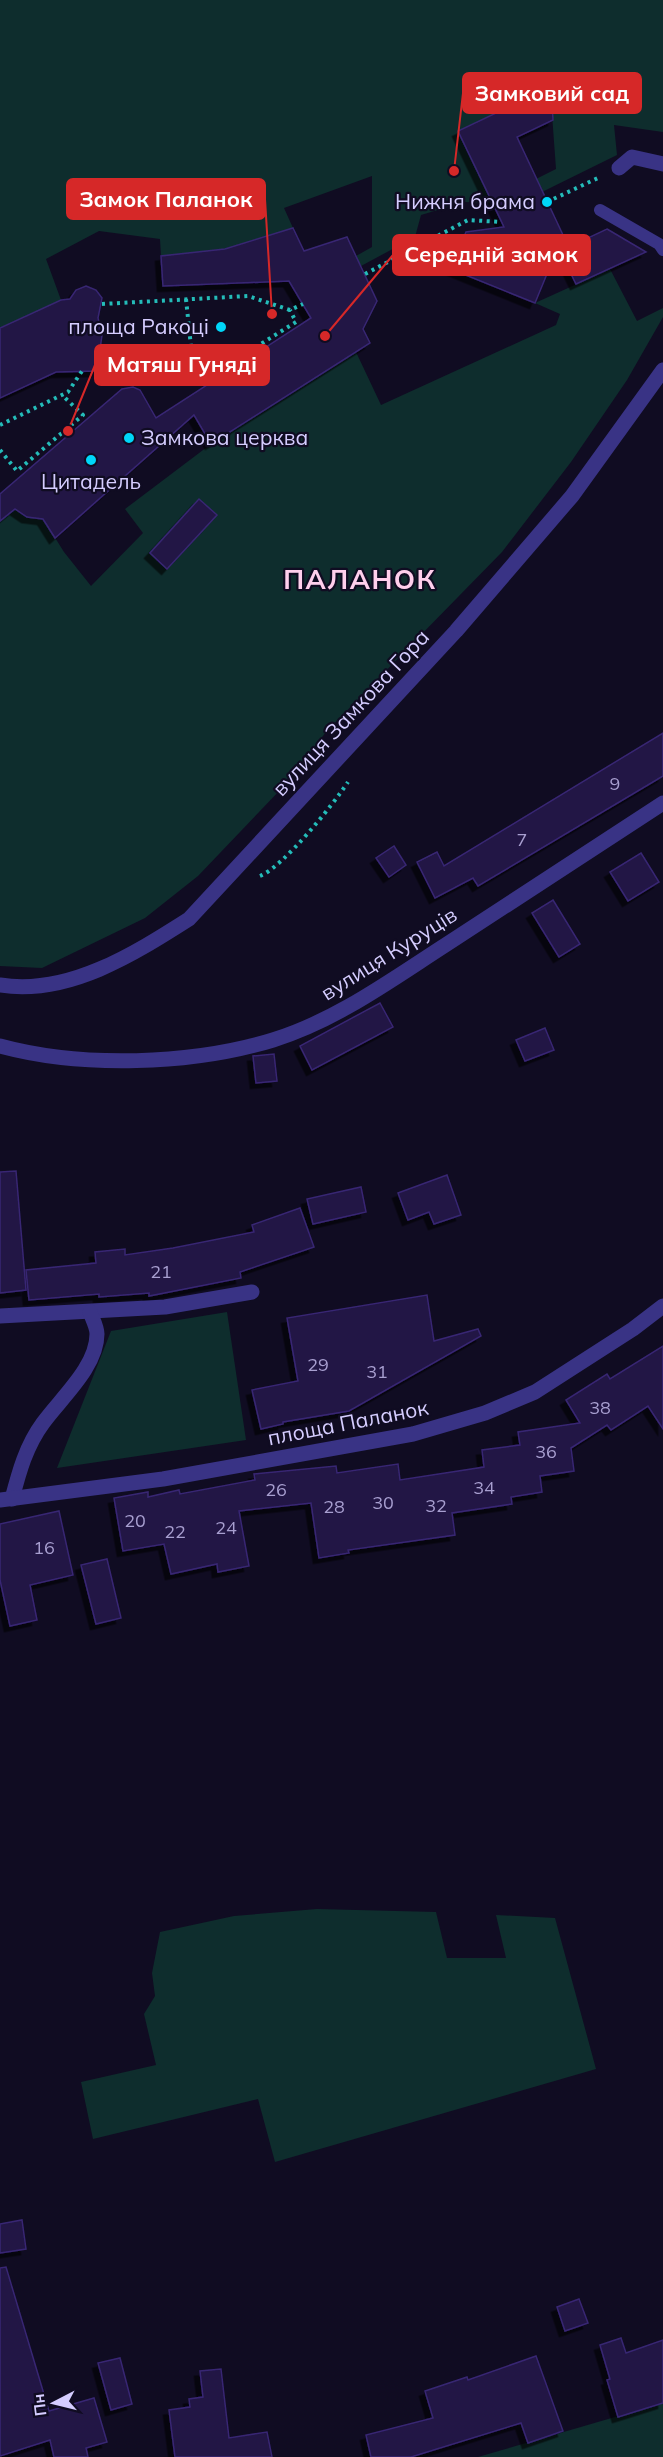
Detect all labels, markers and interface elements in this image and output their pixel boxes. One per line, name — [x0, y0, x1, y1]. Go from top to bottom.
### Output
callout: Замковий сад — [463, 73, 641, 113]
text: Замковий сад — [475, 79, 629, 107]
callout: Замок Паланок — [67, 179, 265, 219]
text: Замок Паланок — [79, 185, 253, 213]
place label: Нижня брама — [395, 188, 535, 214]
marker: Нижня брама — [540, 195, 554, 209]
callout: Середній замок — [393, 235, 590, 275]
text: Середній замок — [404, 240, 578, 268]
place label: площа Ракоці — [68, 313, 209, 339]
marker: площа Ракоці — [214, 320, 228, 334]
callout: Матяш Гуняді — [95, 345, 269, 385]
text: Матяш Гуняді — [107, 350, 257, 378]
place label: Замкова церква — [141, 424, 308, 450]
marker: Замкова церква — [122, 431, 136, 445]
marker: Цитадель — [84, 453, 98, 467]
place label: Цитадель — [41, 468, 141, 494]
district label: ПАЛАНОК — [283, 562, 437, 596]
street label: вулиця Замкова Гора — [266, 624, 434, 801]
house number: 9 — [610, 772, 620, 795]
house number: 7 — [517, 828, 527, 851]
street label: вулиця Куруців — [316, 901, 461, 1005]
house number: 21 — [150, 1260, 172, 1283]
house number: 29 — [307, 1353, 329, 1376]
house number: 31 — [366, 1360, 388, 1383]
street label: площа Паланок — [265, 1394, 431, 1450]
house number: 38 — [589, 1396, 611, 1419]
house number: 36 — [535, 1440, 557, 1463]
house number: 34 — [473, 1476, 495, 1499]
house number: 26 — [265, 1478, 287, 1501]
house number: 30 — [372, 1491, 394, 1514]
house number: 32 — [425, 1494, 447, 1517]
house number: 28 — [323, 1495, 345, 1518]
house number: 20 — [124, 1509, 146, 1532]
house number: 24 — [215, 1516, 237, 1539]
house number: 22 — [164, 1520, 186, 1543]
house number: 16 — [33, 1536, 55, 1559]
north arrow — [24, 2373, 84, 2433]
text: Пн — [28, 2393, 50, 2417]

